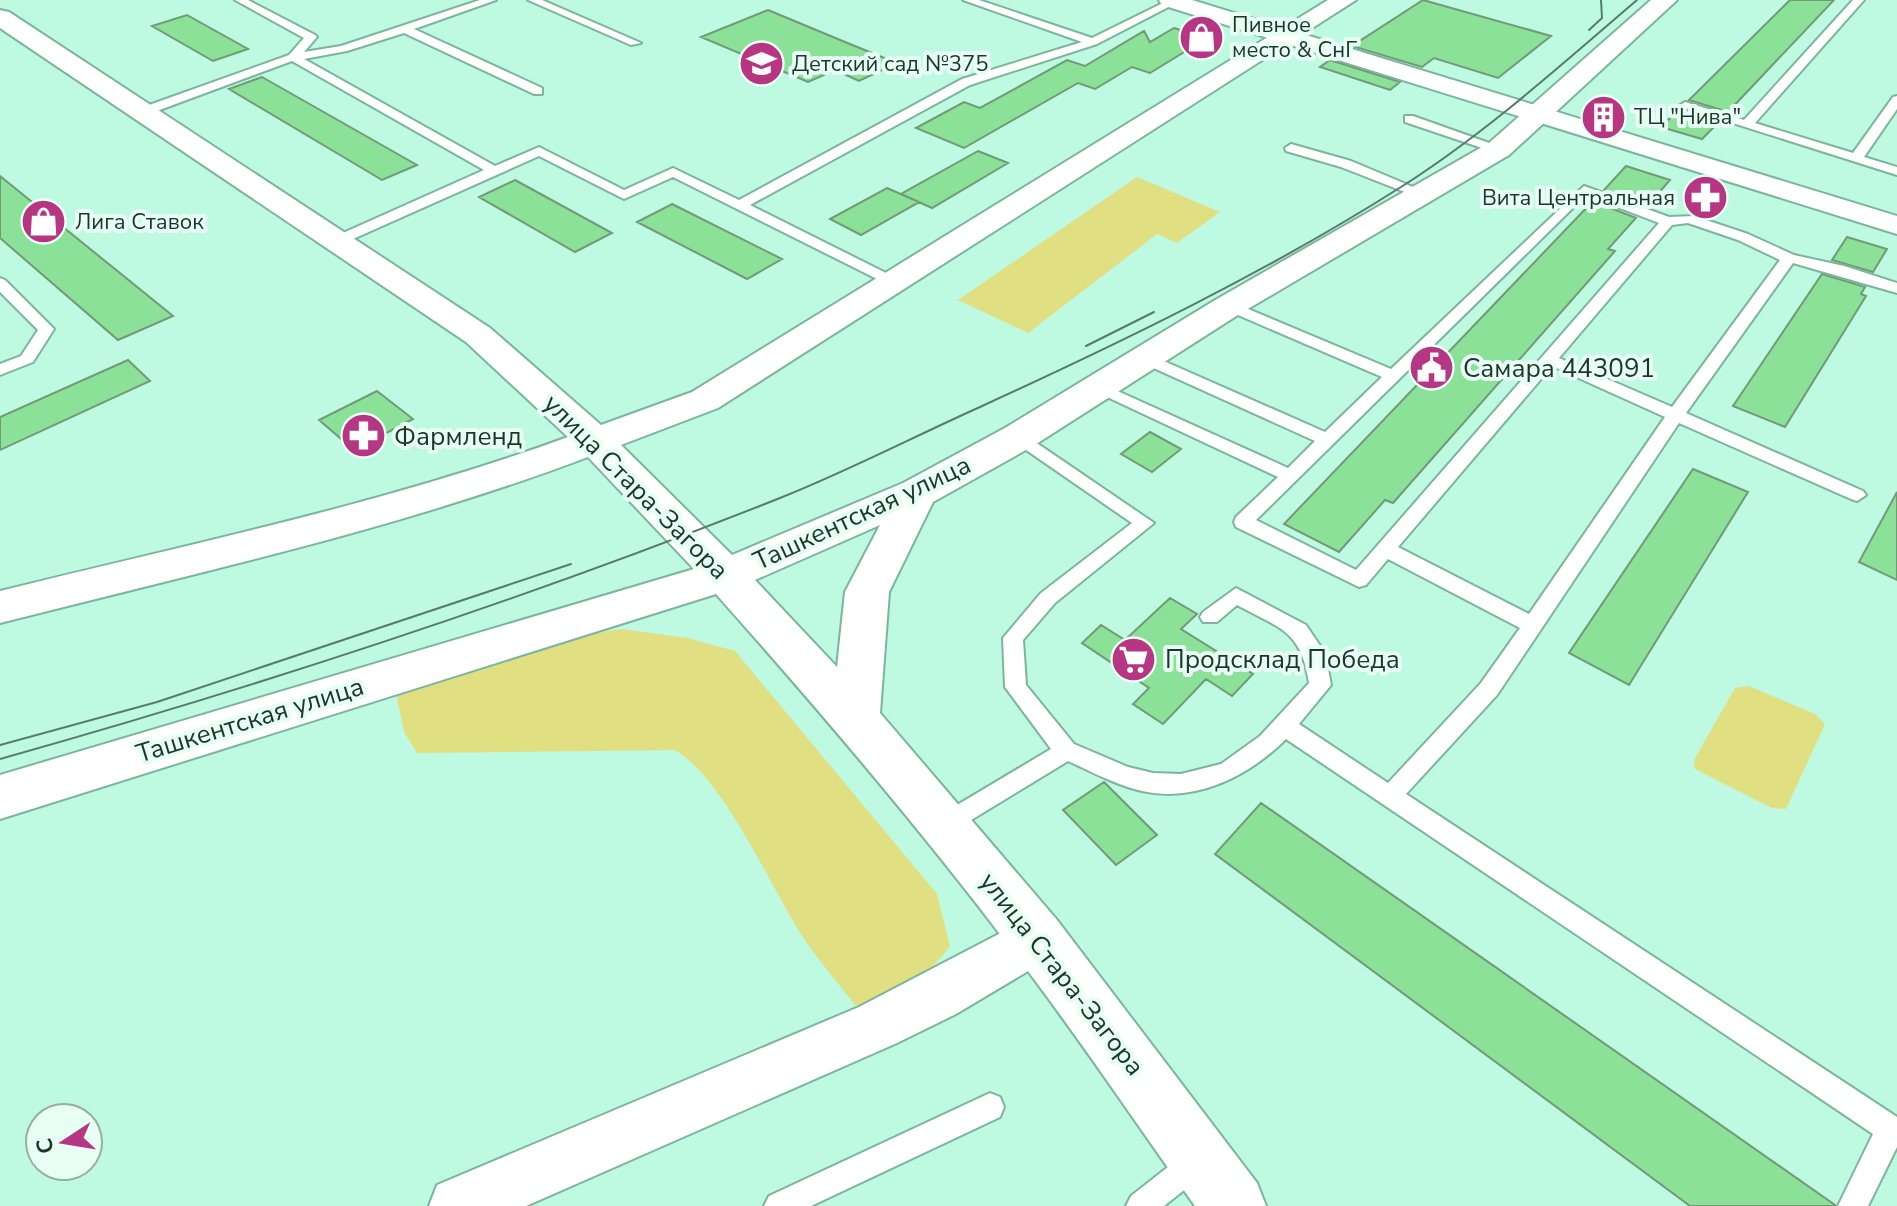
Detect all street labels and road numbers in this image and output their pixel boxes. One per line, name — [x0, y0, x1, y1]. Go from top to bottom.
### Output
street label: улица Стара-Загора — [536, 387, 736, 587]
street label: Ташкентская улица — [748, 447, 976, 579]
street label: Ташкентская улица — [132, 669, 368, 771]
street label: улица Стара-Загора — [972, 865, 1152, 1083]

